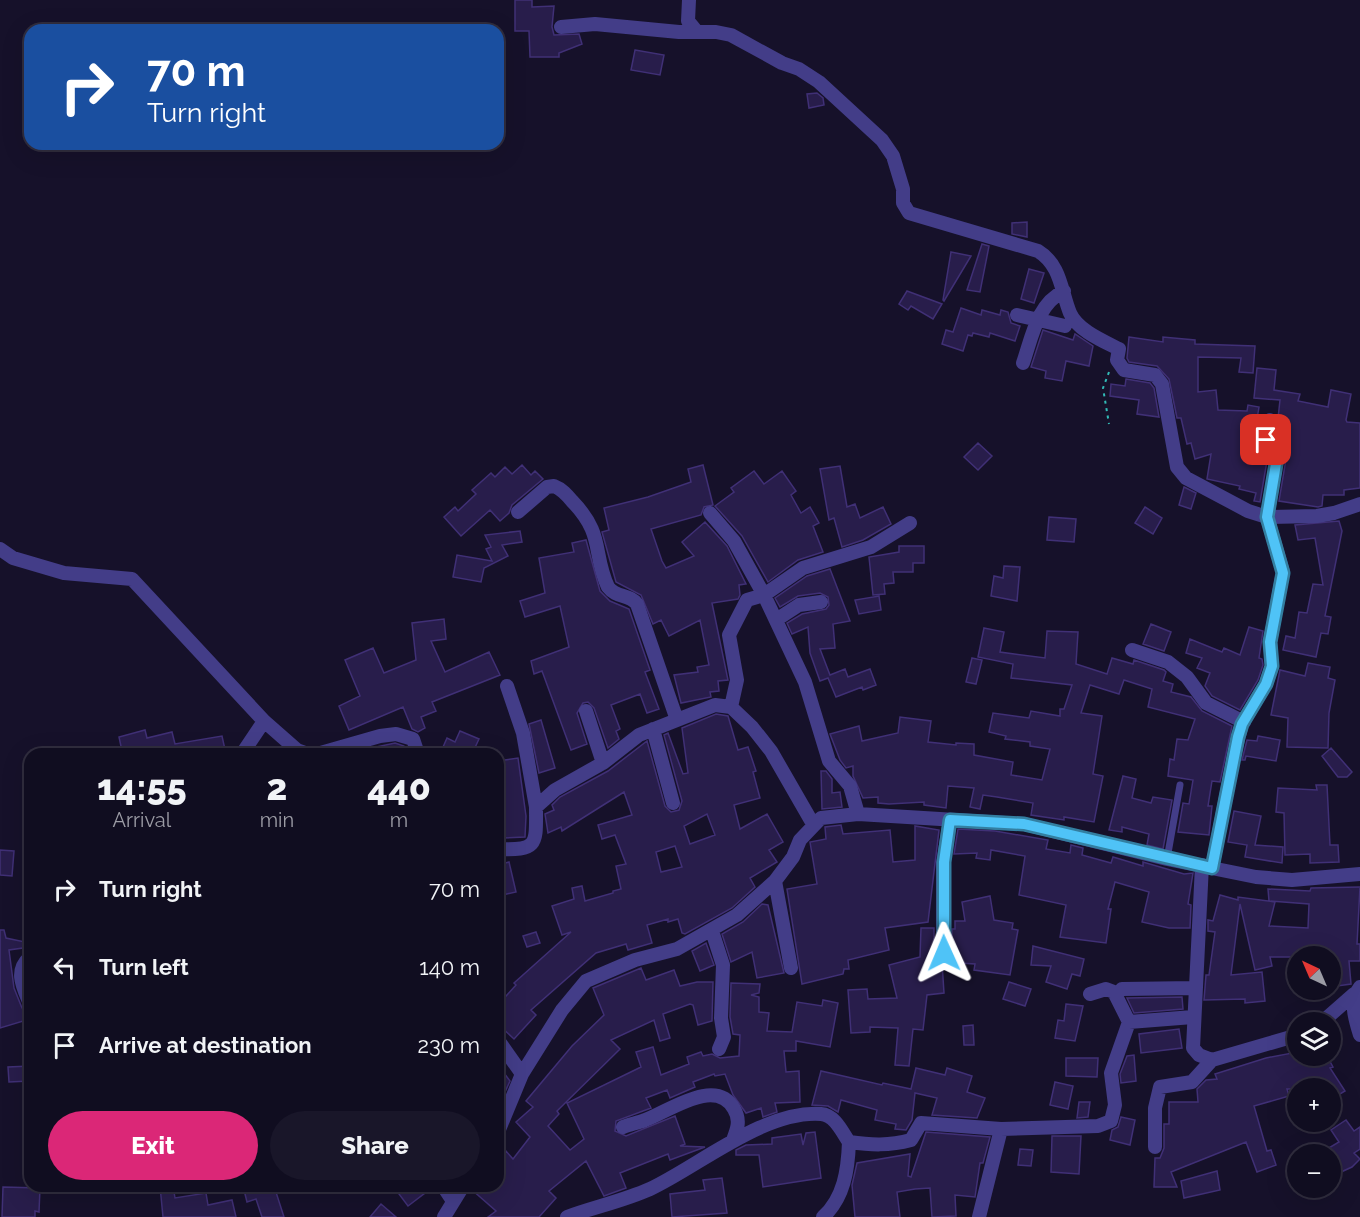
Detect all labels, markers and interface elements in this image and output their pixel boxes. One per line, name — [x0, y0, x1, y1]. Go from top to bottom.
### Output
text: 70 m — [147, 47, 246, 96]
icon: right — [48, 48, 126, 126]
text: Turn right — [147, 97, 266, 128]
pin — [1240, 414, 1291, 465]
icon: arrive — [1249, 423, 1282, 456]
text: 14:55 — [97, 766, 187, 808]
text: 2 — [266, 766, 287, 808]
text: 440 — [367, 766, 431, 808]
text: Arrival — [112, 808, 171, 832]
text: min — [260, 808, 294, 832]
text: m — [390, 808, 408, 832]
icon: right — [48, 873, 81, 906]
text: Turn right — [99, 876, 202, 902]
text: 70 m — [429, 876, 480, 902]
position arrow — [912, 921, 976, 985]
north arrow — [1287, 946, 1341, 1000]
map controls — [1287, 946, 1341, 1198]
icon: left — [48, 951, 81, 984]
text: Turn left — [99, 954, 189, 980]
text: 140 m — [419, 954, 480, 980]
button: layers — [1287, 1012, 1341, 1066]
icon: arrive — [48, 1029, 81, 1062]
text: Arrive at destination — [99, 1032, 312, 1058]
text: 230 m — [417, 1032, 480, 1058]
button: + — [1287, 1078, 1341, 1132]
button: Exit — [48, 1111, 258, 1180]
button: Share — [270, 1111, 480, 1180]
button: − — [1287, 1144, 1341, 1198]

